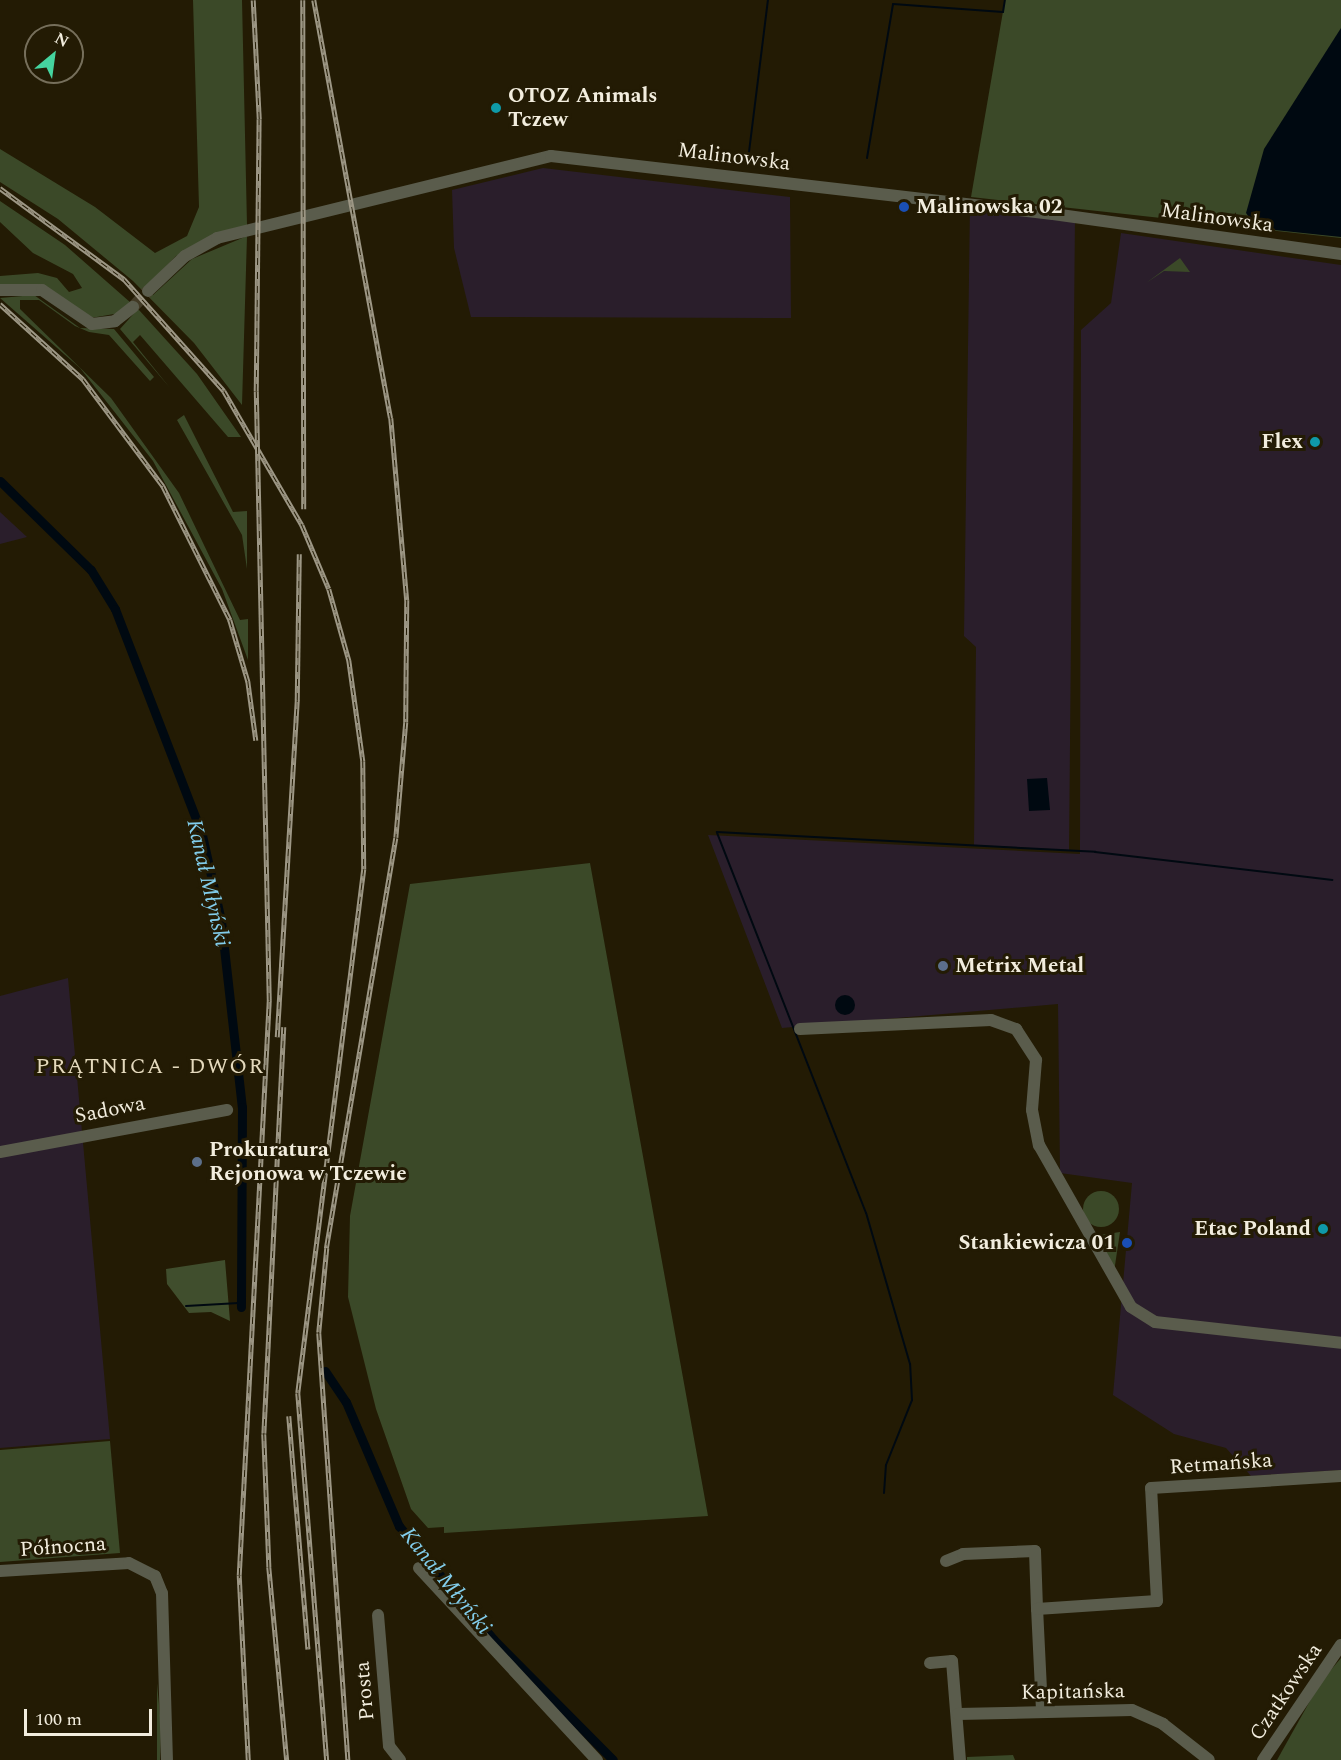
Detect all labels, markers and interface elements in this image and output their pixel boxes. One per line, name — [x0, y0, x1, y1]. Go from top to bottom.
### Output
north arrow — [24, 24, 84, 84]
text: N — [50, 26, 73, 54]
place label: OTOZ Animals Tczew — [508, 83, 658, 133]
marker: OTOZ Animals Tczew — [489, 101, 503, 115]
street label: Malinowska — [676, 138, 792, 176]
place label: Malinowska 02 — [916, 194, 1063, 220]
street label: Malinowska — [1159, 198, 1275, 238]
marker: Malinowska 02 — [897, 200, 911, 214]
place label: Flex — [1261, 429, 1303, 455]
marker: Flex — [1308, 435, 1322, 449]
water label: Kanał Młyński — [180, 817, 236, 949]
place label: Metrix Metal — [955, 953, 1084, 979]
marker: Metrix Metal — [936, 959, 950, 973]
district label: PRĄTNICA - DWÓR — [35, 1054, 265, 1080]
street label: Sadowa — [73, 1091, 147, 1129]
place label: Prokuratura Rejonowa w Tczewie — [209, 1137, 407, 1187]
marker: Prokuratura Rejonowa w Tczewie — [190, 1155, 204, 1169]
place label: Etac Poland — [1194, 1216, 1311, 1242]
marker: Etac Poland — [1316, 1222, 1330, 1236]
place label: Stankiewicza 01 — [958, 1230, 1115, 1256]
marker: Stankiewicza 01 — [1120, 1236, 1134, 1250]
street label: Retmańska — [1169, 1448, 1273, 1480]
water label: Kanał Młyński — [395, 1522, 497, 1640]
street label: Północna — [19, 1531, 107, 1563]
street label: Czatkowska — [1244, 1639, 1328, 1745]
street label: Prosta — [350, 1660, 380, 1722]
street label: Kapitańska — [1021, 1678, 1125, 1706]
scale bar — [27, 1697, 154, 1735]
text: 100 m — [35, 1706, 82, 1733]

